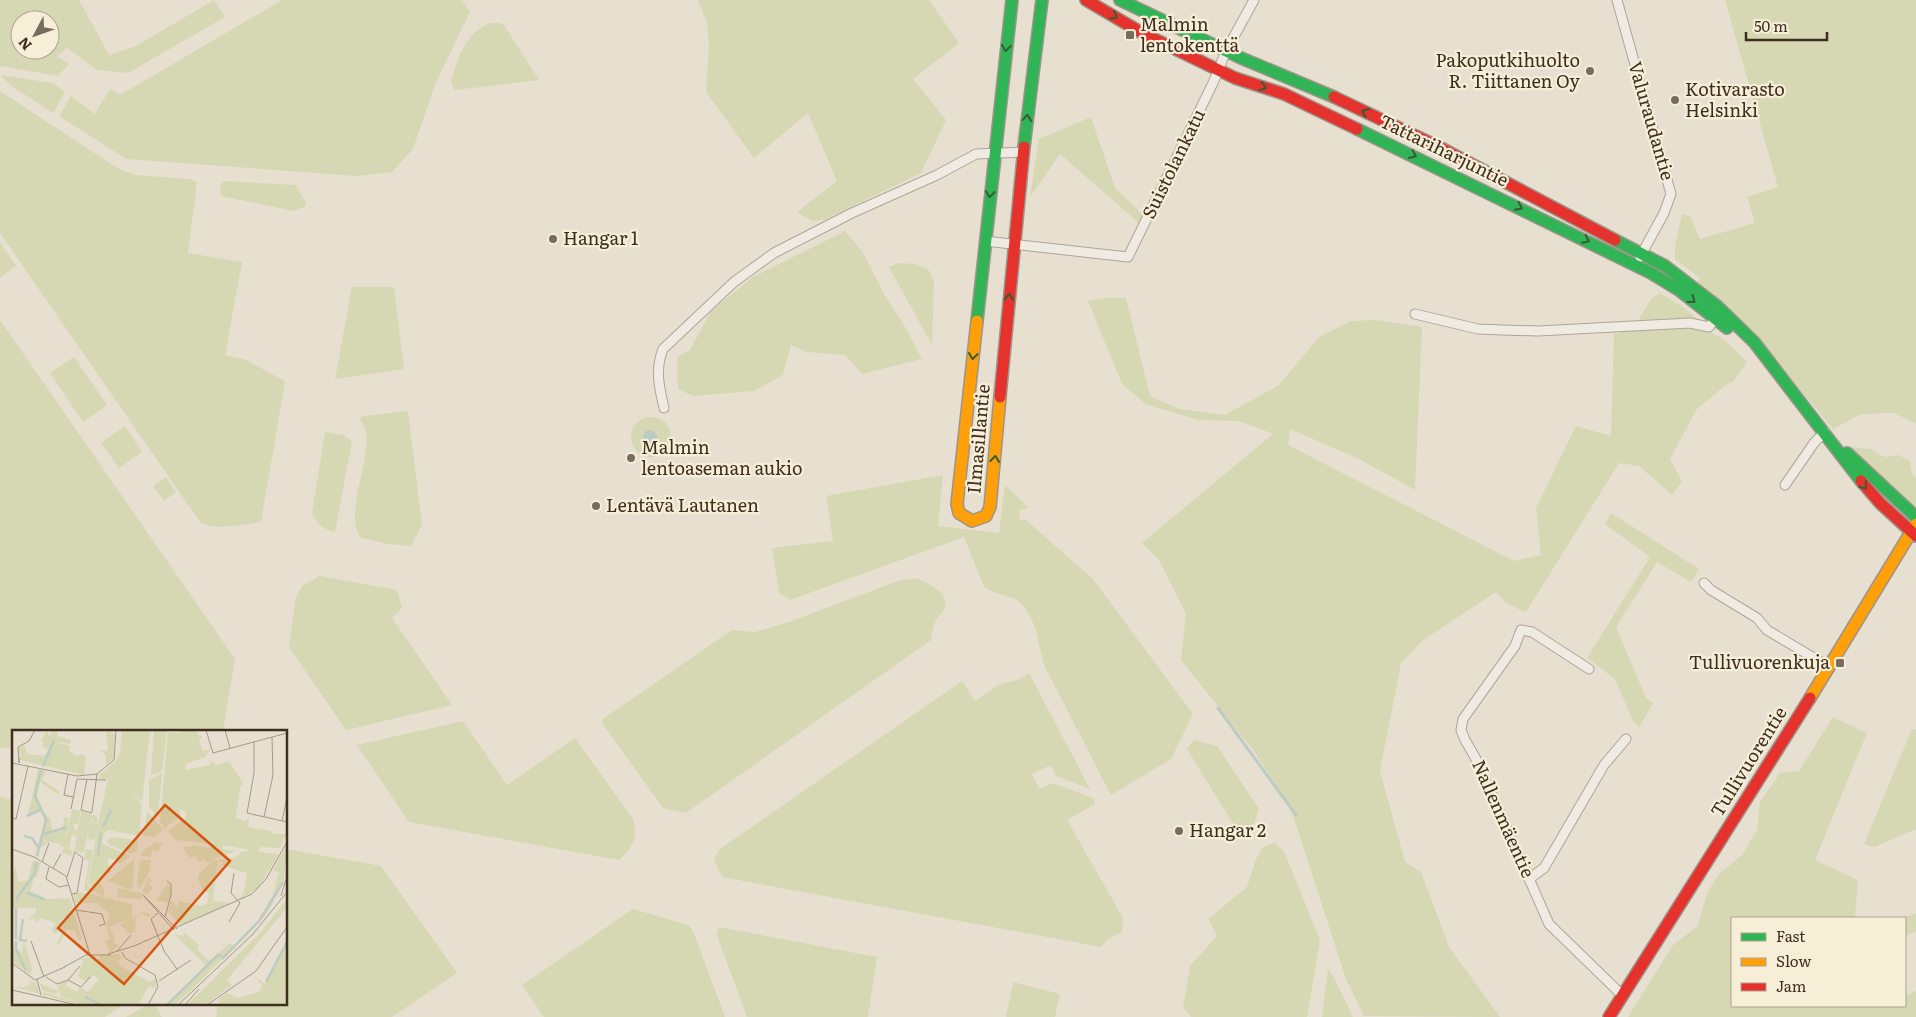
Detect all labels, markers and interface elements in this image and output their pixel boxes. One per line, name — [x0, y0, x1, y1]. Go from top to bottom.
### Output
north arrow — [10, 10, 60, 60]
one-way arrow — [1109, 10, 1118, 20]
place label: Malmin lentokenttä — [1140, 10, 1240, 58]
scale bar — [1746, 10, 1827, 42]
text: 50 m — [1754, 14, 1788, 37]
marker: Malmin lentokenttä — [1124, 29, 1136, 41]
text: N — [13, 33, 36, 55]
one-way arrow — [1001, 45, 1012, 53]
place label: Pakoputkihuolto R. Tiittanen Oy — [1435, 46, 1581, 94]
street label: Valuraudantie — [1623, 58, 1682, 183]
marker: Pakoputkihuolto R. Tiittanen Oy — [1584, 65, 1596, 77]
place label: Kotivarasto Helsinki — [1685, 75, 1785, 123]
one-way arrow — [1259, 81, 1267, 91]
marker: Kotivarasto Helsinki — [1669, 94, 1681, 106]
street label: Suistolankatu — [1134, 104, 1211, 223]
street label: Tattariharjuntie — [1376, 107, 1514, 193]
one-way arrow — [1361, 108, 1370, 118]
one-way arrow — [1021, 113, 1032, 121]
one-way arrow — [1408, 148, 1417, 159]
one-way arrow — [985, 191, 996, 199]
one-way arrow — [1514, 201, 1523, 211]
place label: Hangar 1 — [563, 224, 638, 251]
marker: Hangar 1 — [547, 233, 559, 245]
one-way arrow — [1581, 234, 1590, 244]
one-way arrow — [1003, 293, 1014, 301]
one-way arrow — [1686, 294, 1695, 302]
one-way arrow — [968, 352, 979, 360]
street label: Ilmasillantie — [959, 383, 996, 495]
place label: Malmin lentoaseman aukio — [641, 433, 803, 481]
marker: Malmin lentoaseman aukio — [625, 452, 637, 464]
one-way arrow — [989, 454, 1000, 462]
one-way arrow — [1858, 480, 1867, 489]
place label: Lentävä Lautanen — [606, 491, 759, 518]
marker: Lentävä Lautanen — [590, 500, 602, 512]
place label: Tullivuorenkuja — [1689, 648, 1830, 675]
marker: Tullivuorenkuja — [1834, 657, 1846, 669]
street label: Tullivuorentie — [1703, 701, 1792, 822]
inset map — [12, 730, 288, 1004]
street label: Nallenmäentie — [1466, 755, 1542, 882]
place label: Hangar 2 — [1189, 816, 1266, 843]
marker: Hangar 2 — [1173, 825, 1185, 837]
legend — [1731, 917, 1906, 1007]
text: Fast — [1776, 924, 1805, 947]
text: Slow — [1776, 949, 1811, 972]
text: Jam — [1776, 974, 1807, 997]

